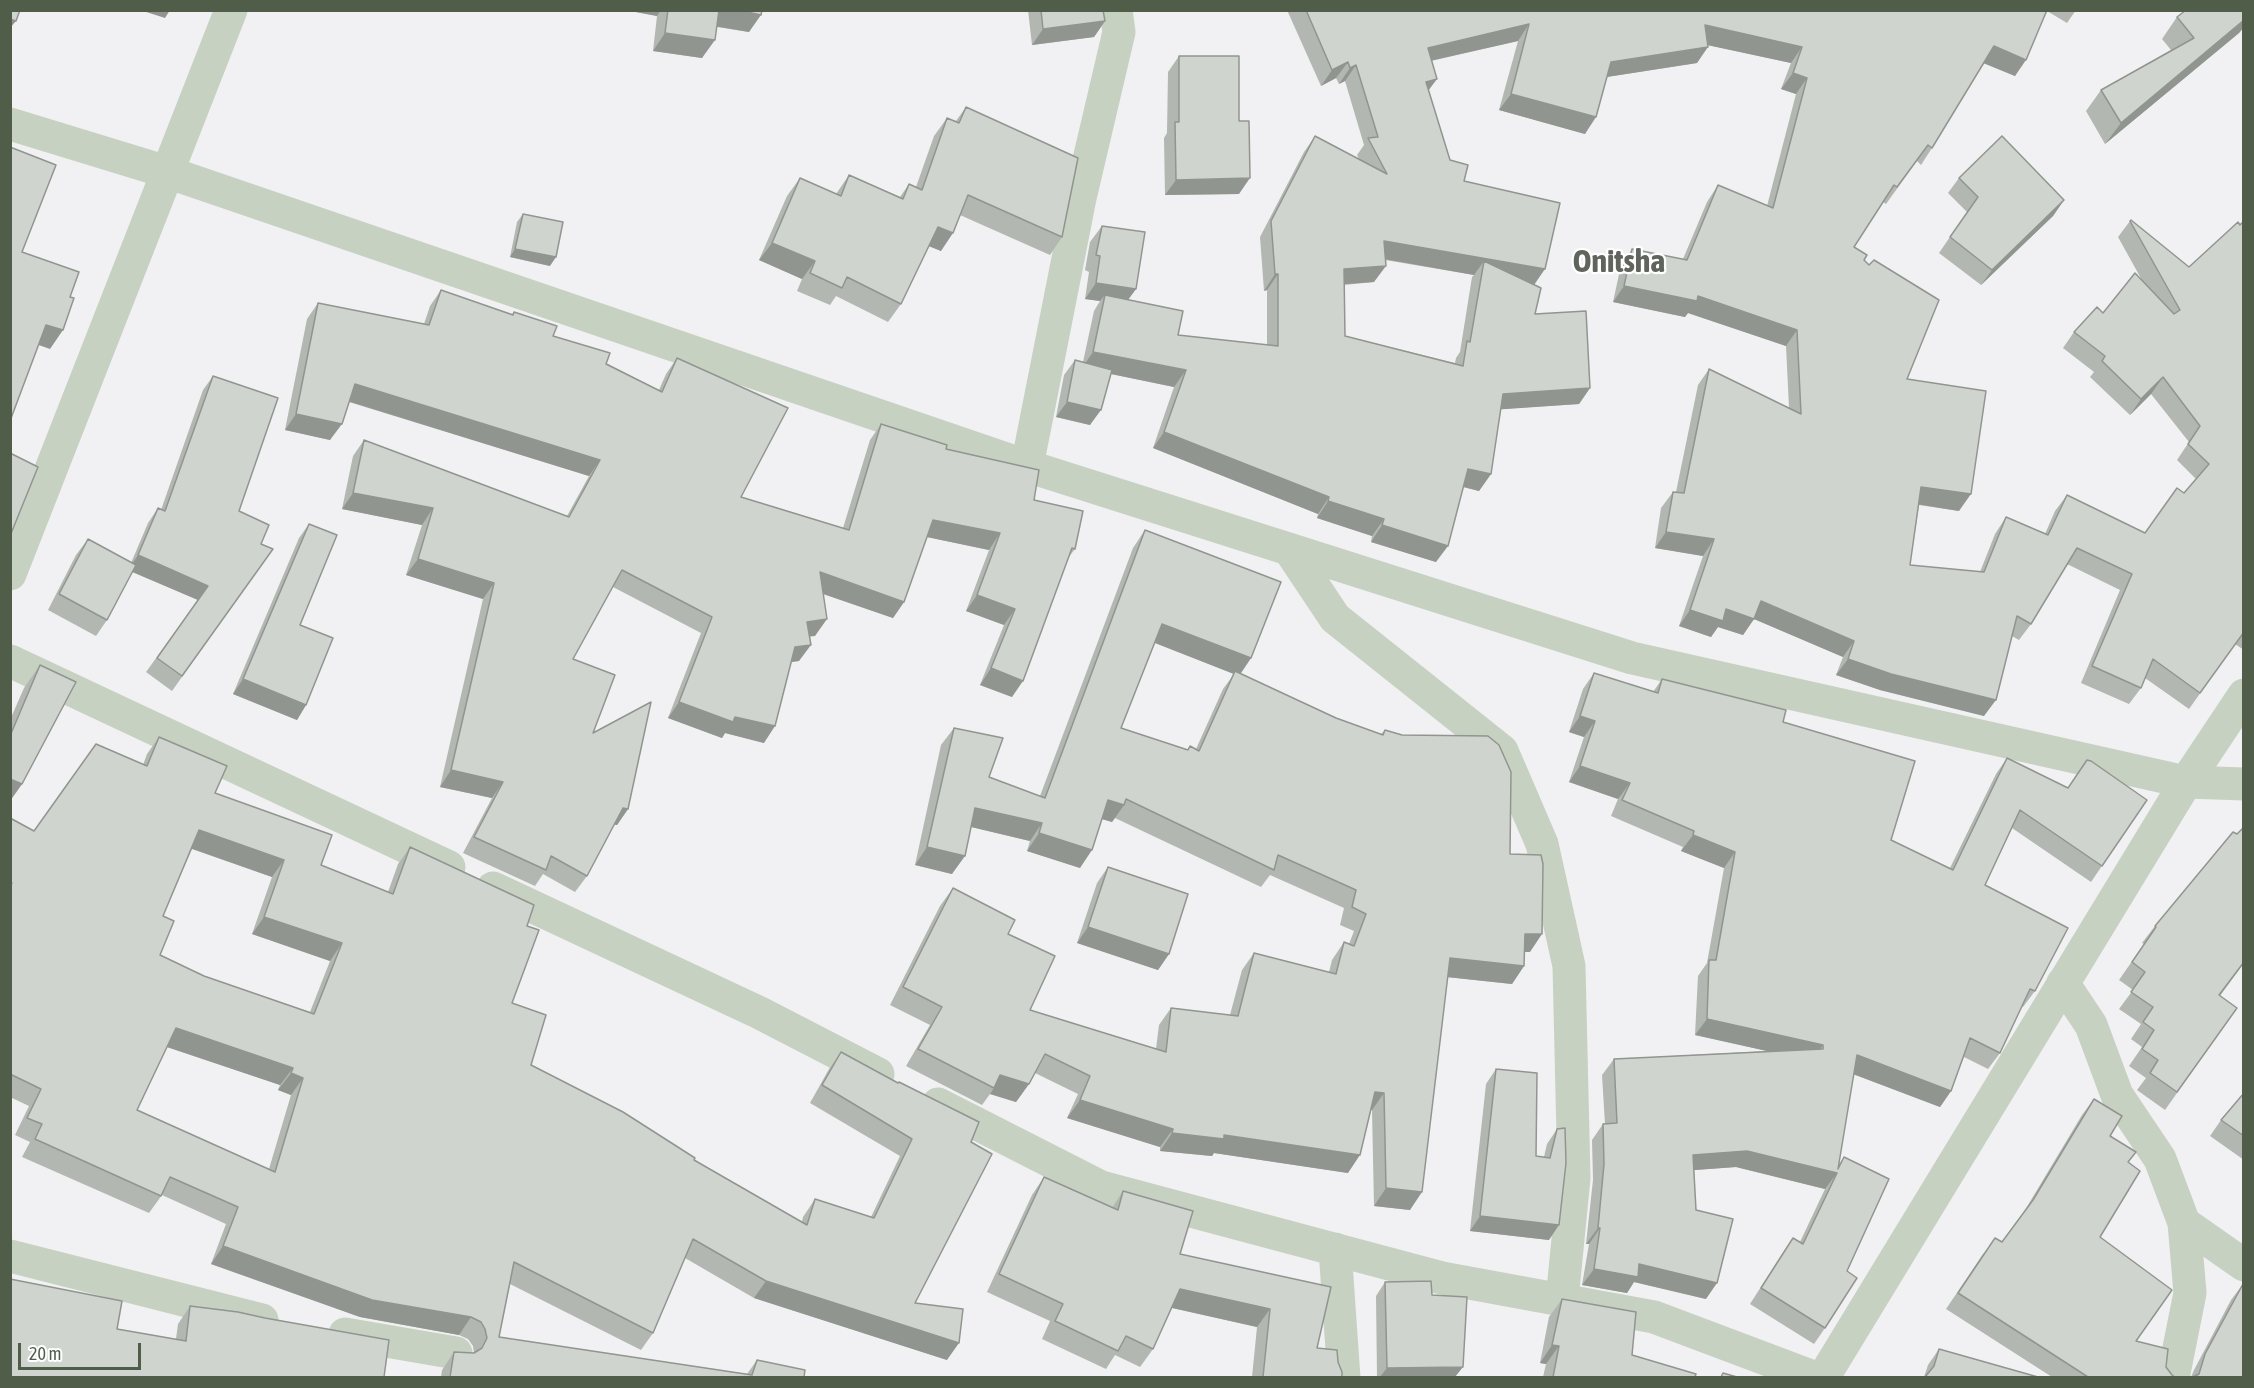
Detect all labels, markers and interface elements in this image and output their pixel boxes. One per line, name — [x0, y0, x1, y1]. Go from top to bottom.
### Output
district label: Onitsha — [1573, 243, 1665, 281]
scale bar — [21, 1331, 144, 1369]
text: 20 m — [29, 1343, 61, 1364]

